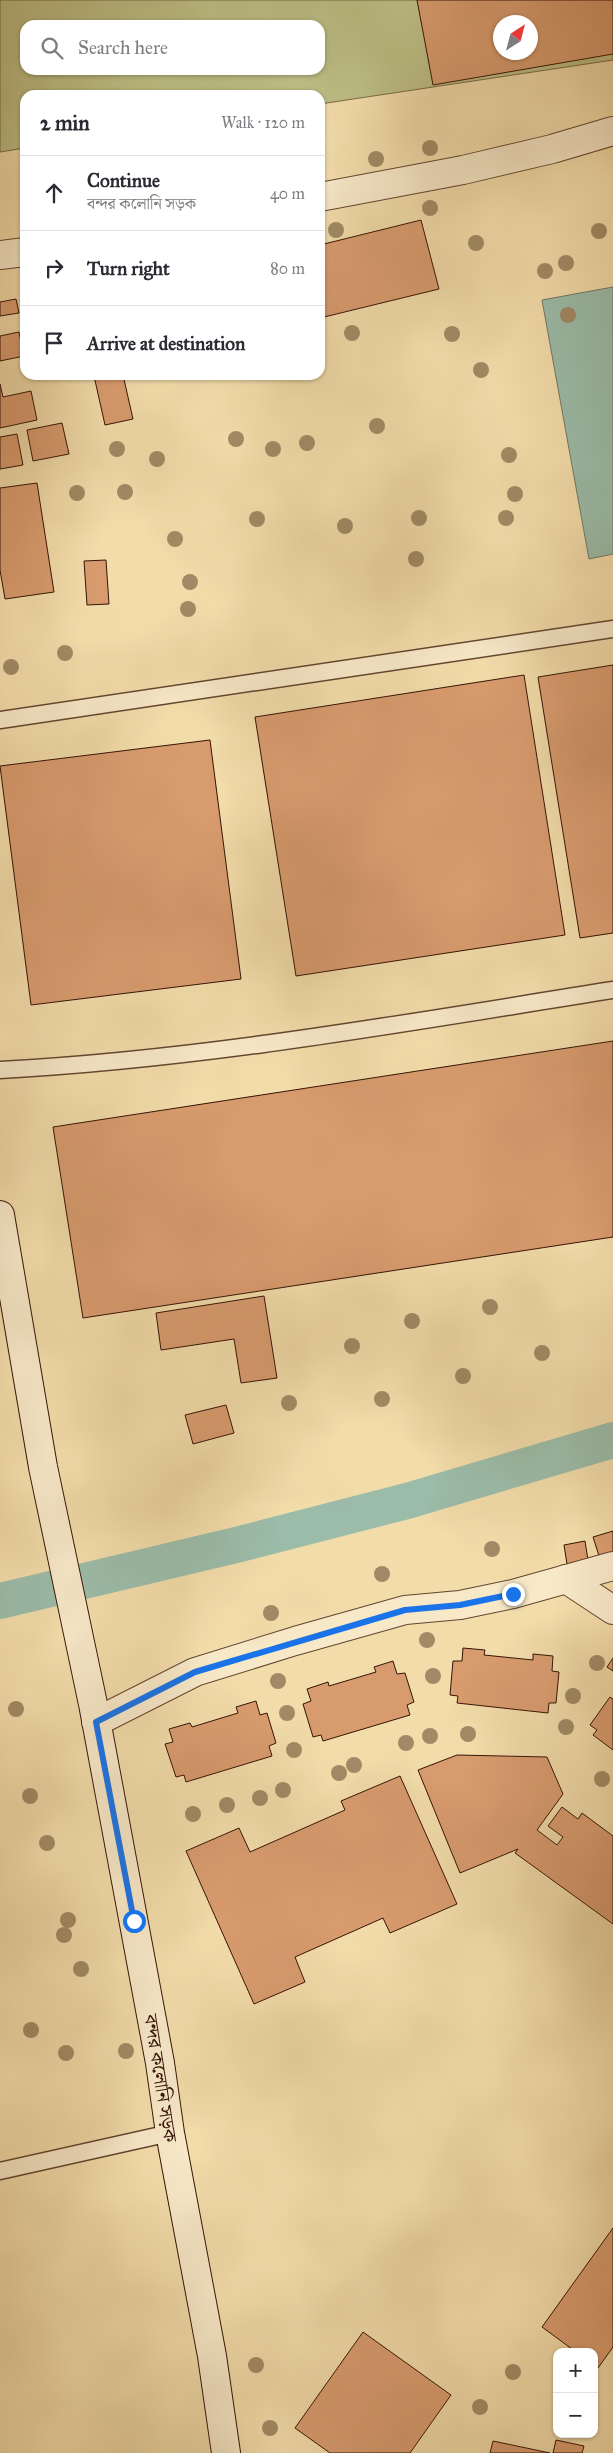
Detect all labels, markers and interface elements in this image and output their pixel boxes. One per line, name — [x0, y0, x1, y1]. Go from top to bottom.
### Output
north arrow — [493, 15, 538, 60]
search box — [20, 20, 325, 75]
icon: search — [38, 34, 66, 62]
text: Search here — [78, 36, 168, 59]
text: 2 min — [40, 110, 90, 136]
text: Walk · 120 m — [221, 113, 305, 132]
text: Continue — [87, 169, 160, 192]
icon: ahead — [40, 179, 68, 207]
text: 40 m — [270, 184, 305, 203]
text: বন্দর কলোনি সড়ক — [87, 194, 196, 213]
icon: right — [40, 254, 68, 282]
text: Turn right — [87, 257, 170, 280]
text: 80 m — [270, 259, 305, 278]
icon: arrive — [40, 329, 68, 357]
text: Arrive at destination — [87, 332, 245, 355]
route end — [502, 1583, 525, 1606]
route start — [123, 1910, 146, 1933]
street label: বন্দর কলোনি সড়ক — [139, 2011, 182, 2144]
map controls — [553, 2348, 598, 2438]
button: + — [553, 2348, 598, 2393]
button: − — [553, 2393, 598, 2438]

